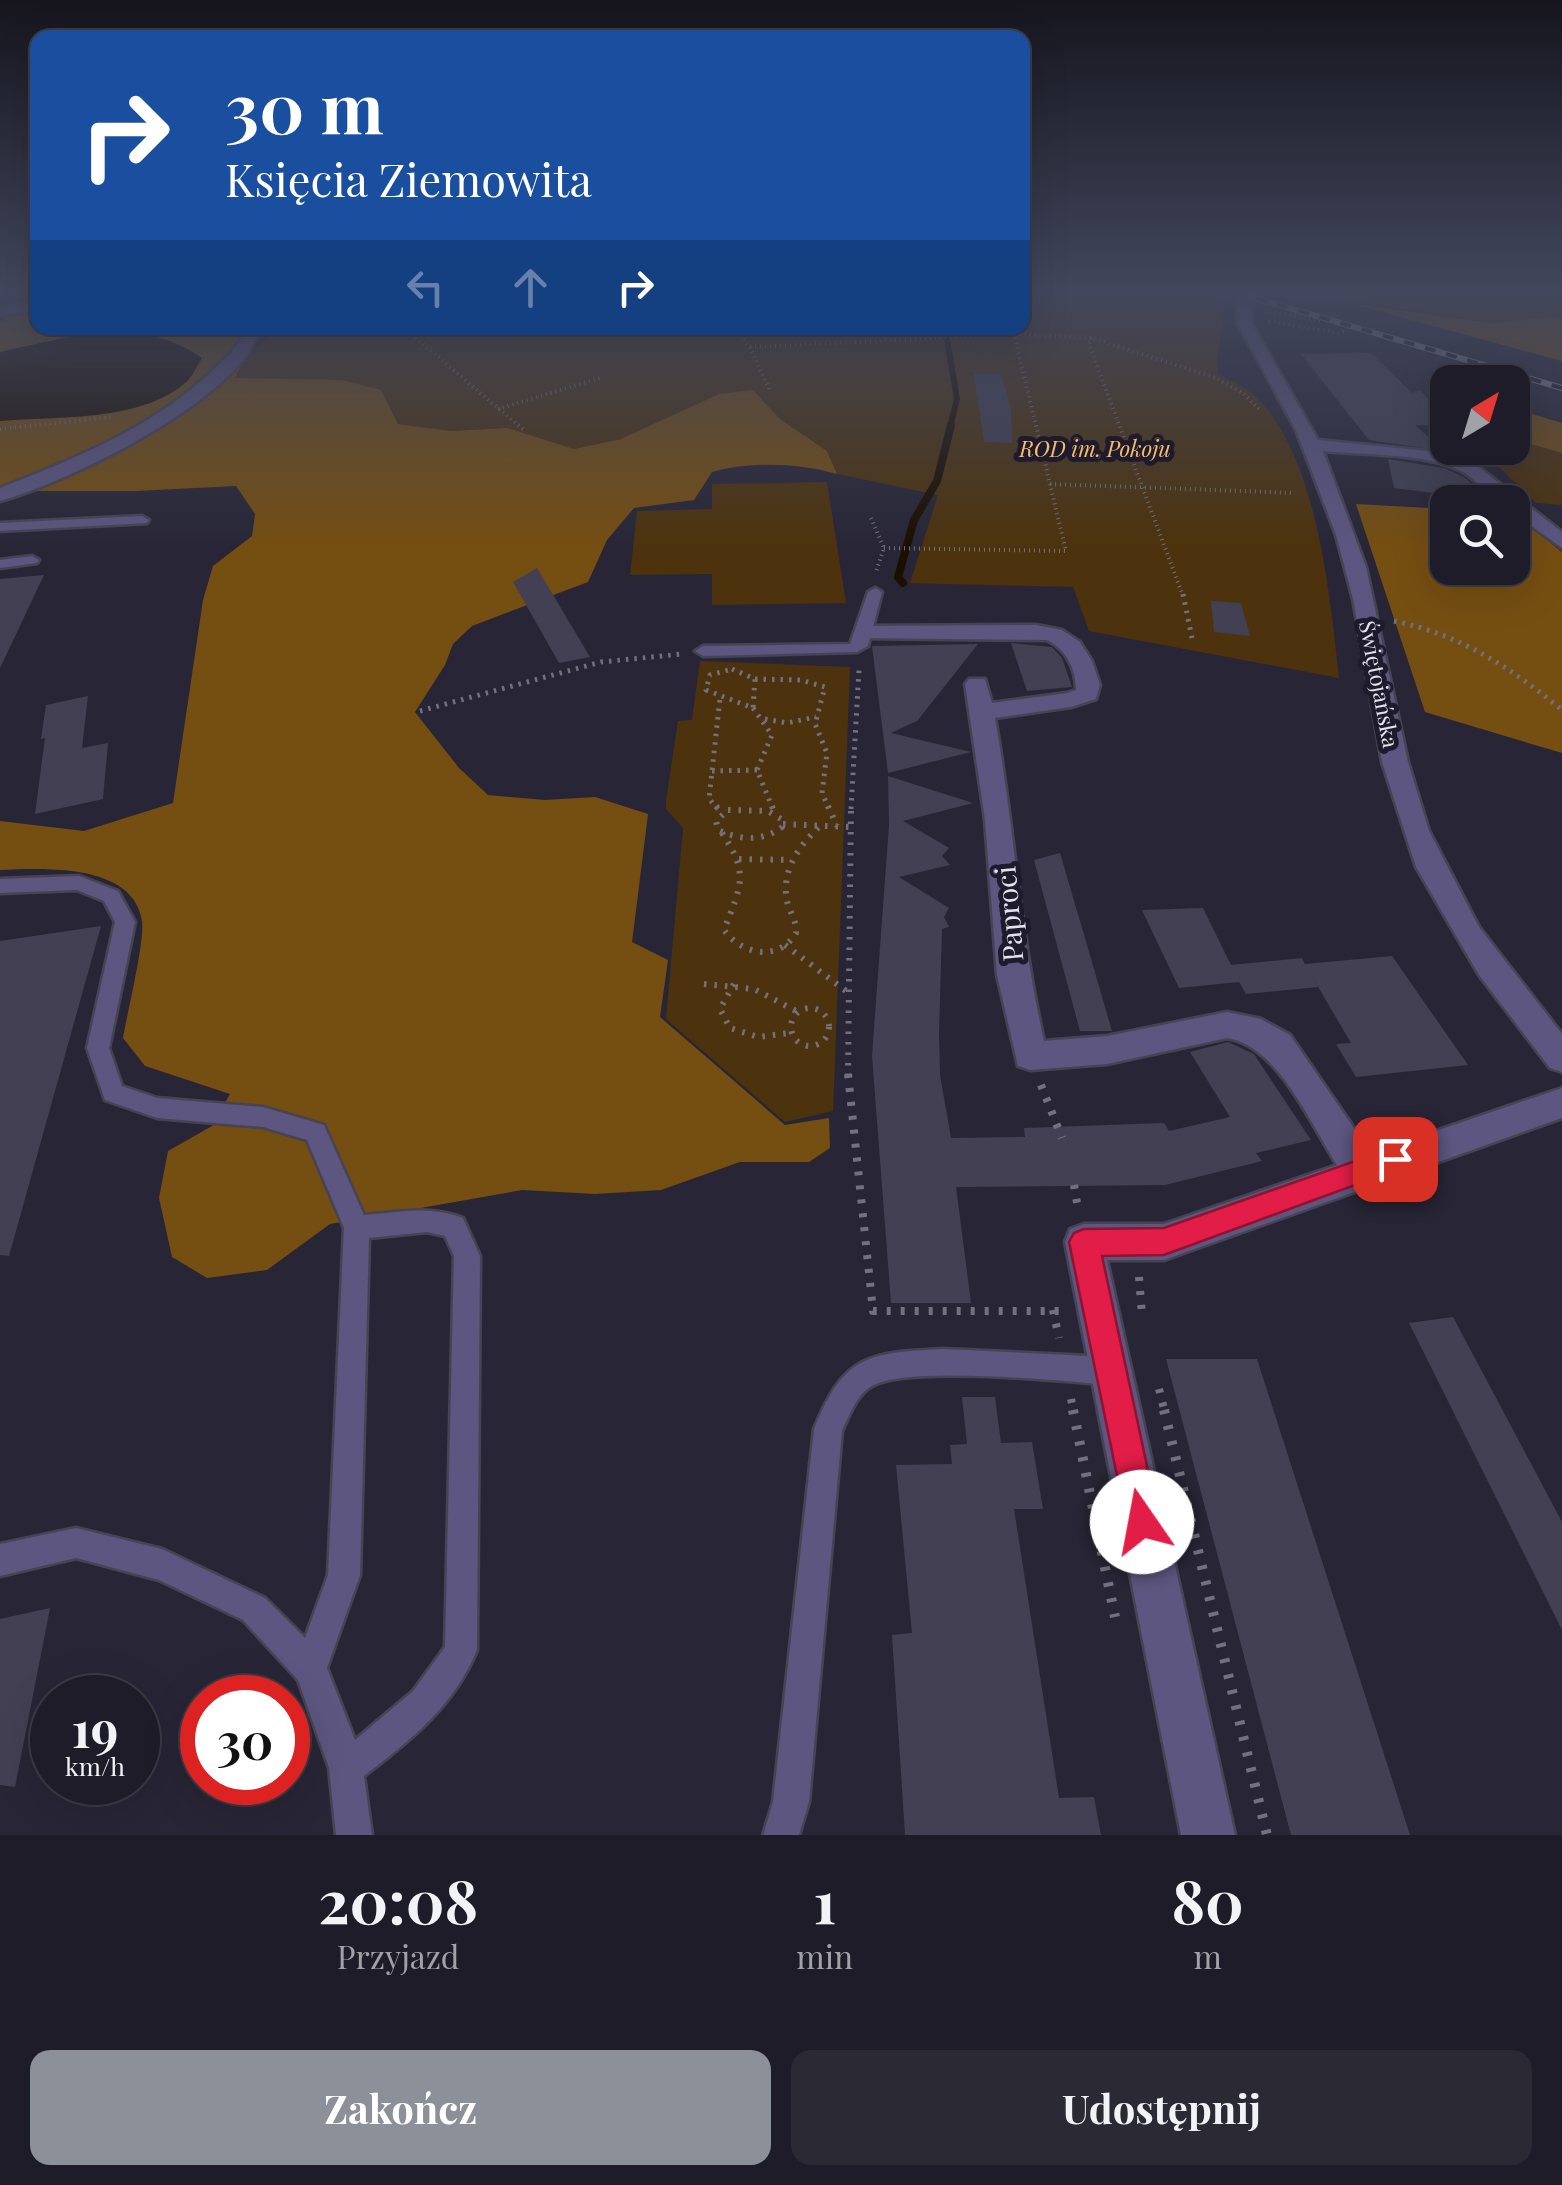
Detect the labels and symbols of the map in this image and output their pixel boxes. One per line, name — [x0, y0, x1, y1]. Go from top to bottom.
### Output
north arrow — [1430, 365, 1530, 465]
park label: ROD im. Pokoju — [1018, 433, 1171, 463]
street label: Świętojańska — [1353, 618, 1407, 750]
street label: Paproci — [985, 865, 1031, 963]
pin — [1353, 1117, 1438, 1202]
position arrow — [1090, 1470, 1194, 1574]
speed limit sign: 30 — [180, 1675, 310, 1805]

